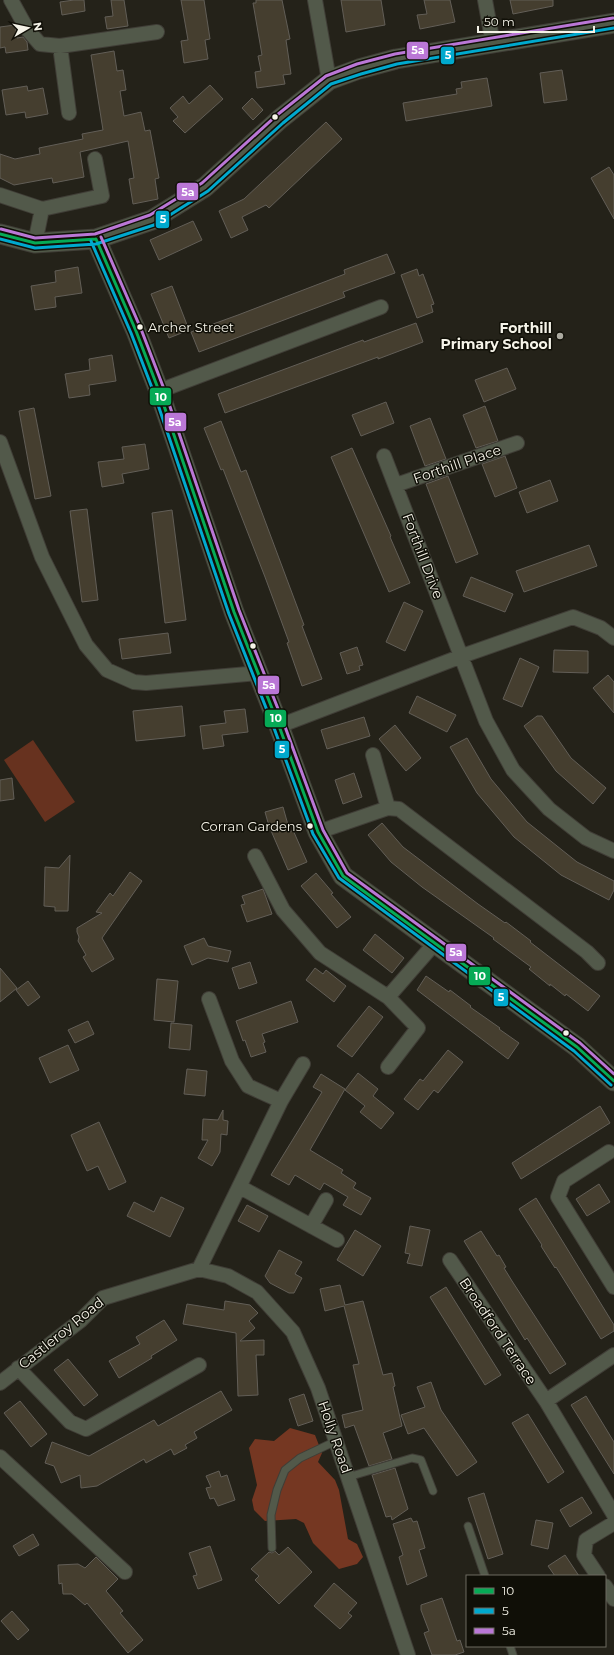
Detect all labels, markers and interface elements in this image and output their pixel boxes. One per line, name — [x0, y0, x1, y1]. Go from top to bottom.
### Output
north arrow — [8, 8, 48, 48]
scale bar — [478, 8, 594, 34]
text: 50 m — [484, 14, 515, 29]
text: N — [30, 21, 45, 32]
line badge: 5a — [406, 41, 429, 60]
text: 5a — [411, 43, 425, 57]
line badge: 5 — [440, 46, 455, 65]
text: 5 — [445, 48, 452, 62]
unlabelled marker — [270, 112, 280, 122]
line badge: 5a — [176, 182, 199, 201]
text: 5a — [181, 185, 195, 199]
line badge: 5 — [155, 210, 170, 229]
text: 5 — [160, 212, 167, 226]
place label: Archer Street — [148, 319, 234, 335]
place label: Forthill Primary School — [441, 319, 552, 353]
marker: Archer Street — [135, 322, 145, 332]
marker: Forthill Primary School — [555, 331, 565, 341]
line badge: 10 — [149, 387, 172, 406]
text: 10 — [155, 390, 167, 404]
line badge: 5a — [164, 412, 187, 432]
text: 5a — [168, 415, 182, 429]
street label: Forthill Place — [411, 441, 503, 487]
street label: Forthill Drive — [398, 511, 448, 601]
unlabelled marker — [248, 641, 258, 651]
line badge: 5a — [257, 675, 280, 695]
text: 5a — [262, 678, 276, 692]
line badge: 10 — [264, 709, 287, 728]
text: 10 — [270, 711, 282, 725]
line badge: 5 — [274, 740, 290, 759]
text: 5 — [279, 742, 286, 756]
place label: Corran Gardens — [201, 818, 302, 834]
marker: Corran Gardens — [305, 821, 315, 831]
line badge: 5a — [445, 943, 467, 962]
text: 5a — [449, 945, 463, 959]
line badge: 10 — [468, 966, 491, 986]
text: 10 — [474, 969, 486, 983]
line badge: 5 — [493, 988, 509, 1007]
text: 5 — [498, 990, 505, 1004]
unlabelled marker — [561, 1028, 571, 1038]
street label: Broadford Terrace — [456, 1274, 540, 1388]
street label: Castleroy Road — [15, 1293, 107, 1373]
street label: Holly Road — [314, 1398, 356, 1476]
legend — [466, 1575, 606, 1647]
text: 10 — [502, 1583, 514, 1598]
text: 5 — [502, 1603, 509, 1618]
text: 5a — [502, 1623, 516, 1638]

